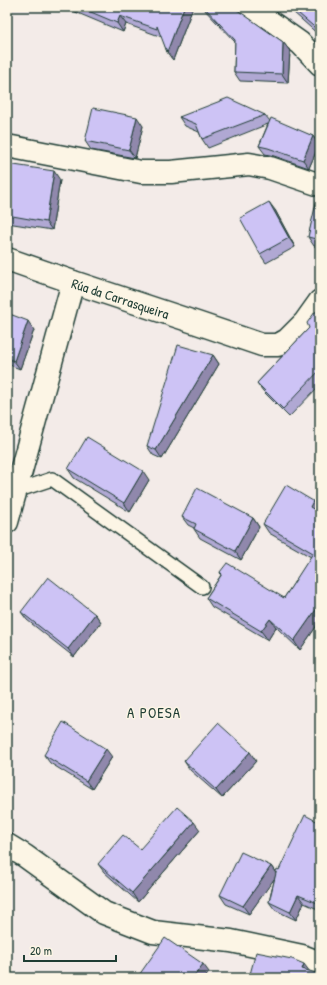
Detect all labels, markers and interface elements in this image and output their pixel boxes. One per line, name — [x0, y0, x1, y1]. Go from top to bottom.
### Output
street label: Rúa da Carrasqueira — [69, 273, 172, 323]
district label: A POESA — [127, 702, 181, 723]
scale bar — [24, 937, 116, 963]
text: 20 m — [30, 942, 52, 959]

